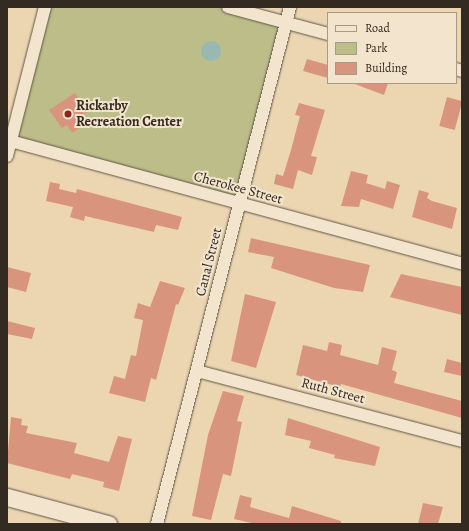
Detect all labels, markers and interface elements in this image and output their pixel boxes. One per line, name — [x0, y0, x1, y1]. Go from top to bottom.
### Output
legend — [327, 12, 457, 84]
text: Road — [365, 20, 390, 36]
text: Park — [365, 40, 388, 56]
text: Building — [365, 60, 407, 76]
place label: Rickarby Recreation Center — [76, 98, 182, 130]
marker: Rickarby Recreation Center — [63, 109, 73, 119]
street label: Cherokee Street — [192, 168, 284, 208]
street label: Canal Street — [192, 226, 226, 298]
street label: Ruth Street — [299, 374, 367, 408]

